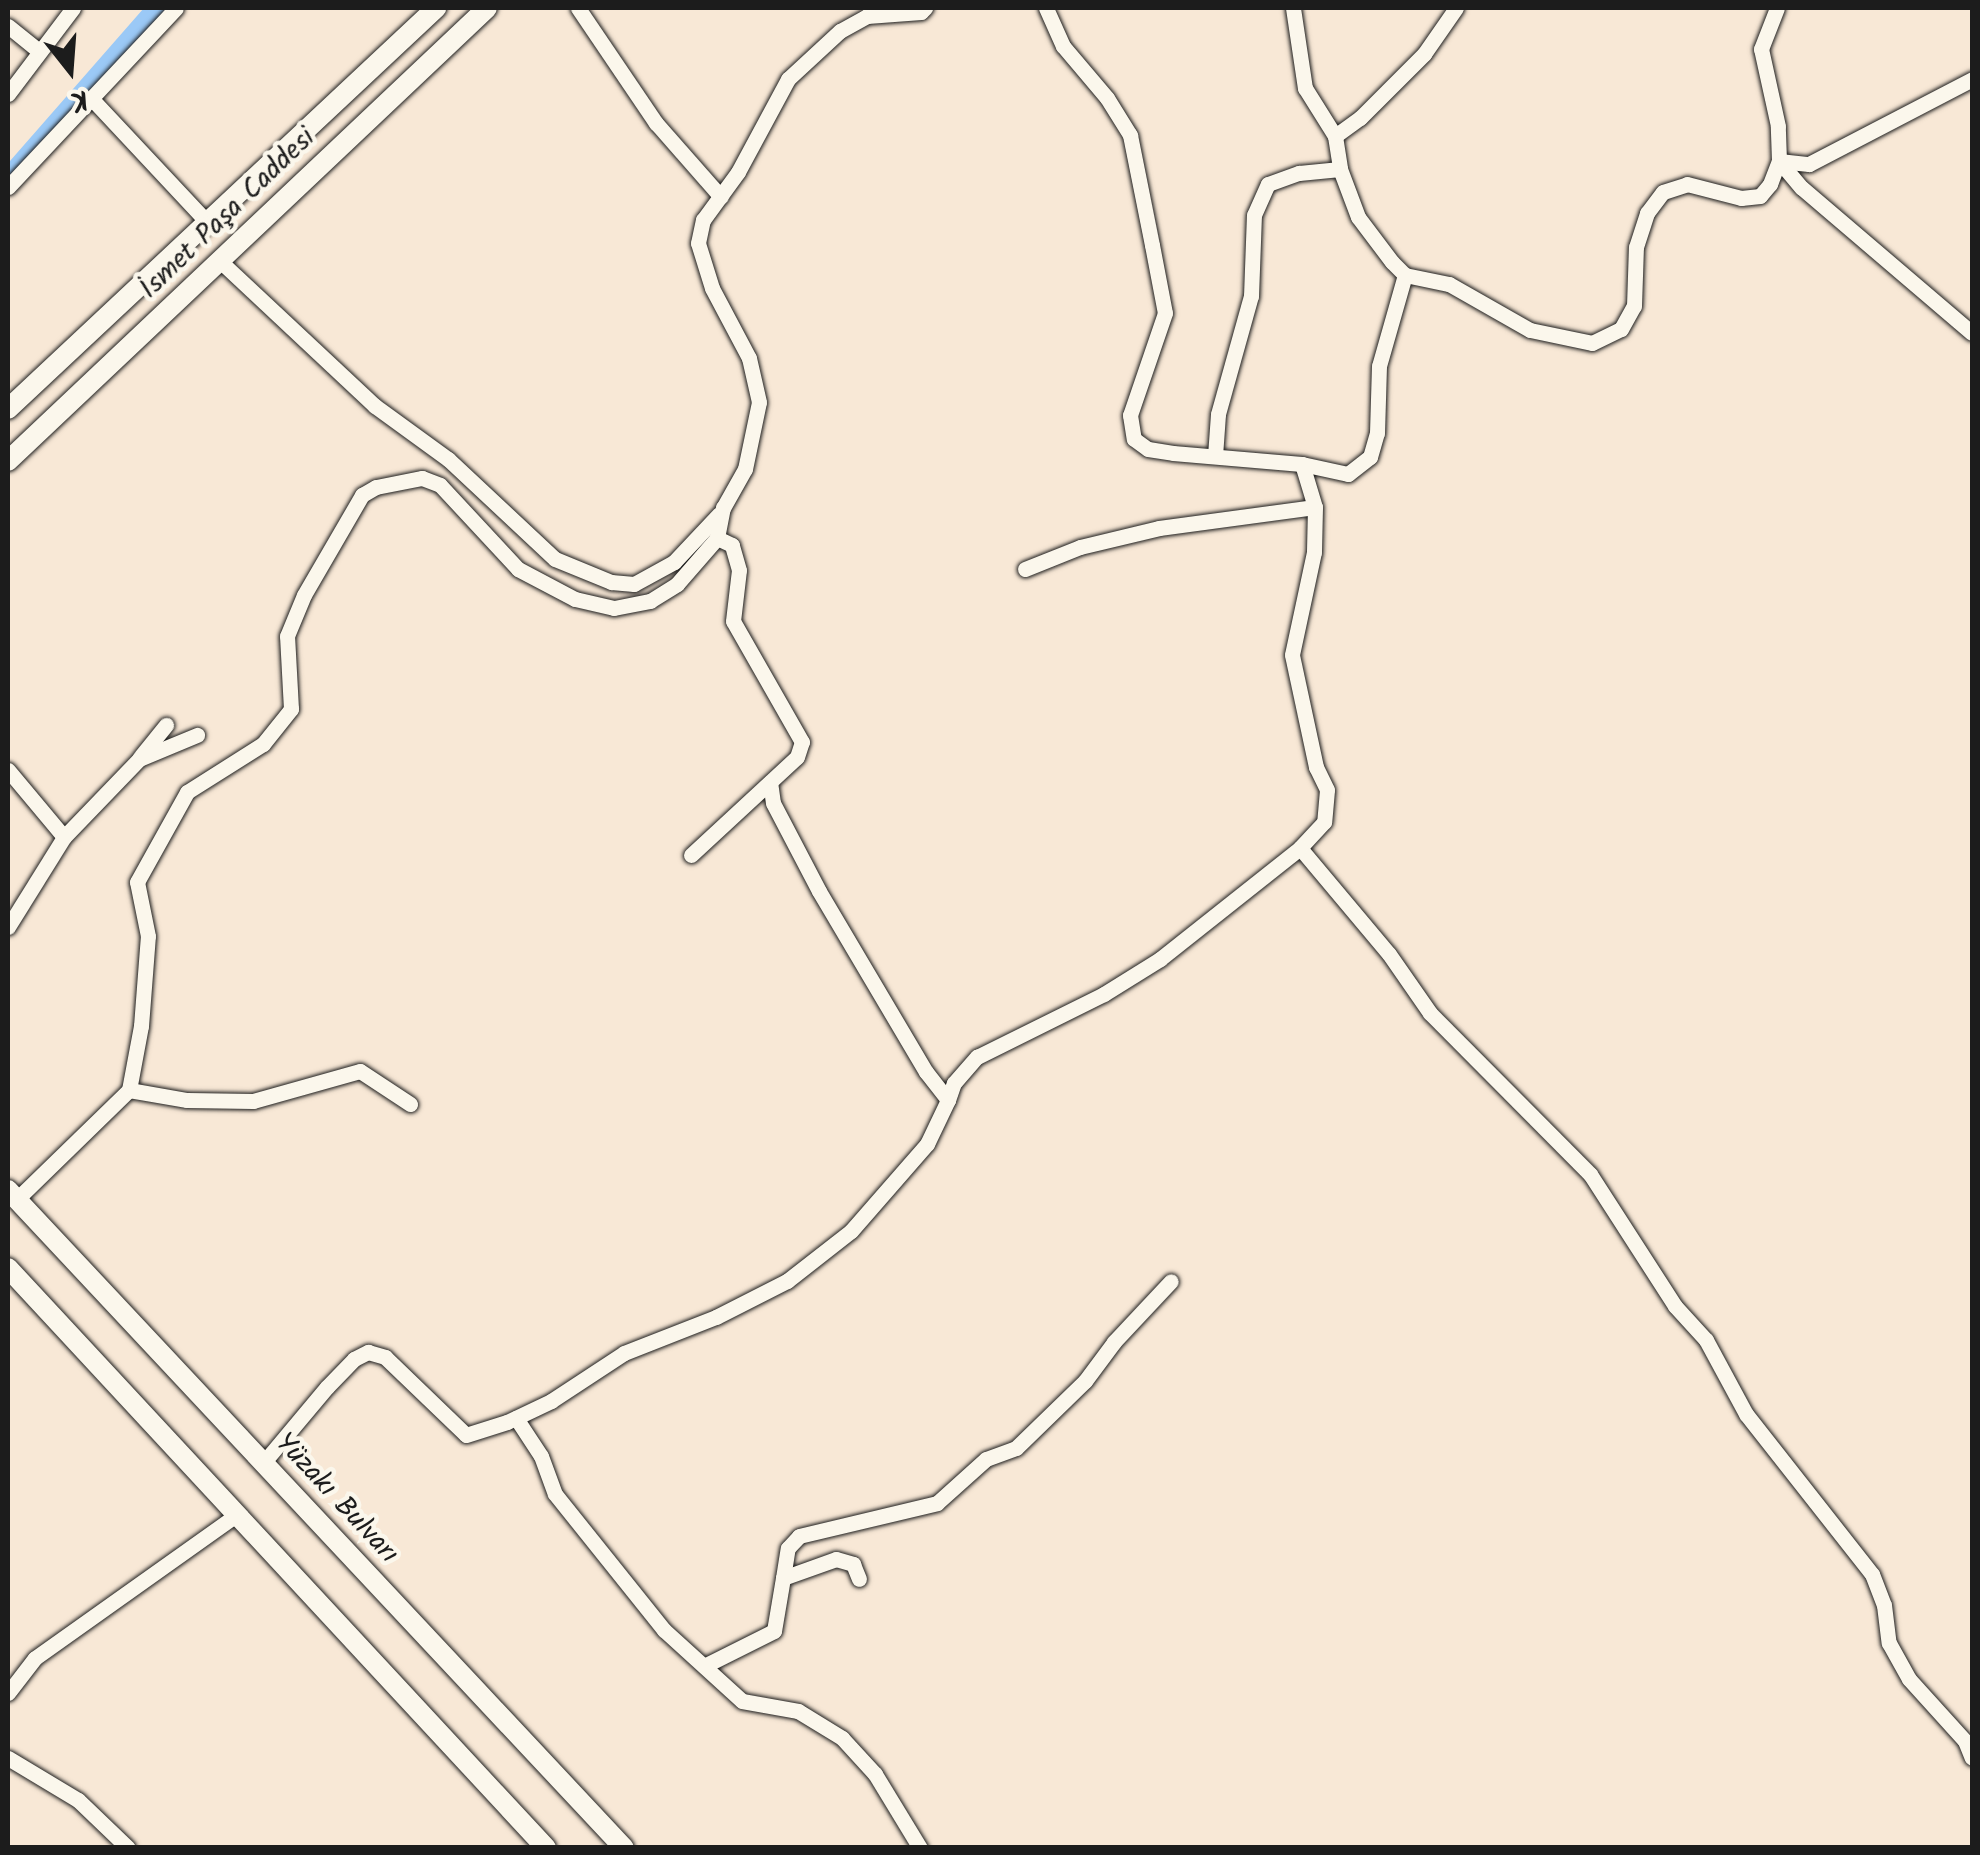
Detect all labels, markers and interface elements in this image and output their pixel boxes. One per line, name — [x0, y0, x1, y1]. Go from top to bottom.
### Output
north arrow — [20, 20, 120, 120]
text: K — [64, 75, 94, 123]
street label: İsmet Paşa Caddesi — [133, 122, 323, 306]
street label: Yüzakı Bulvarı — [267, 1427, 405, 1571]

